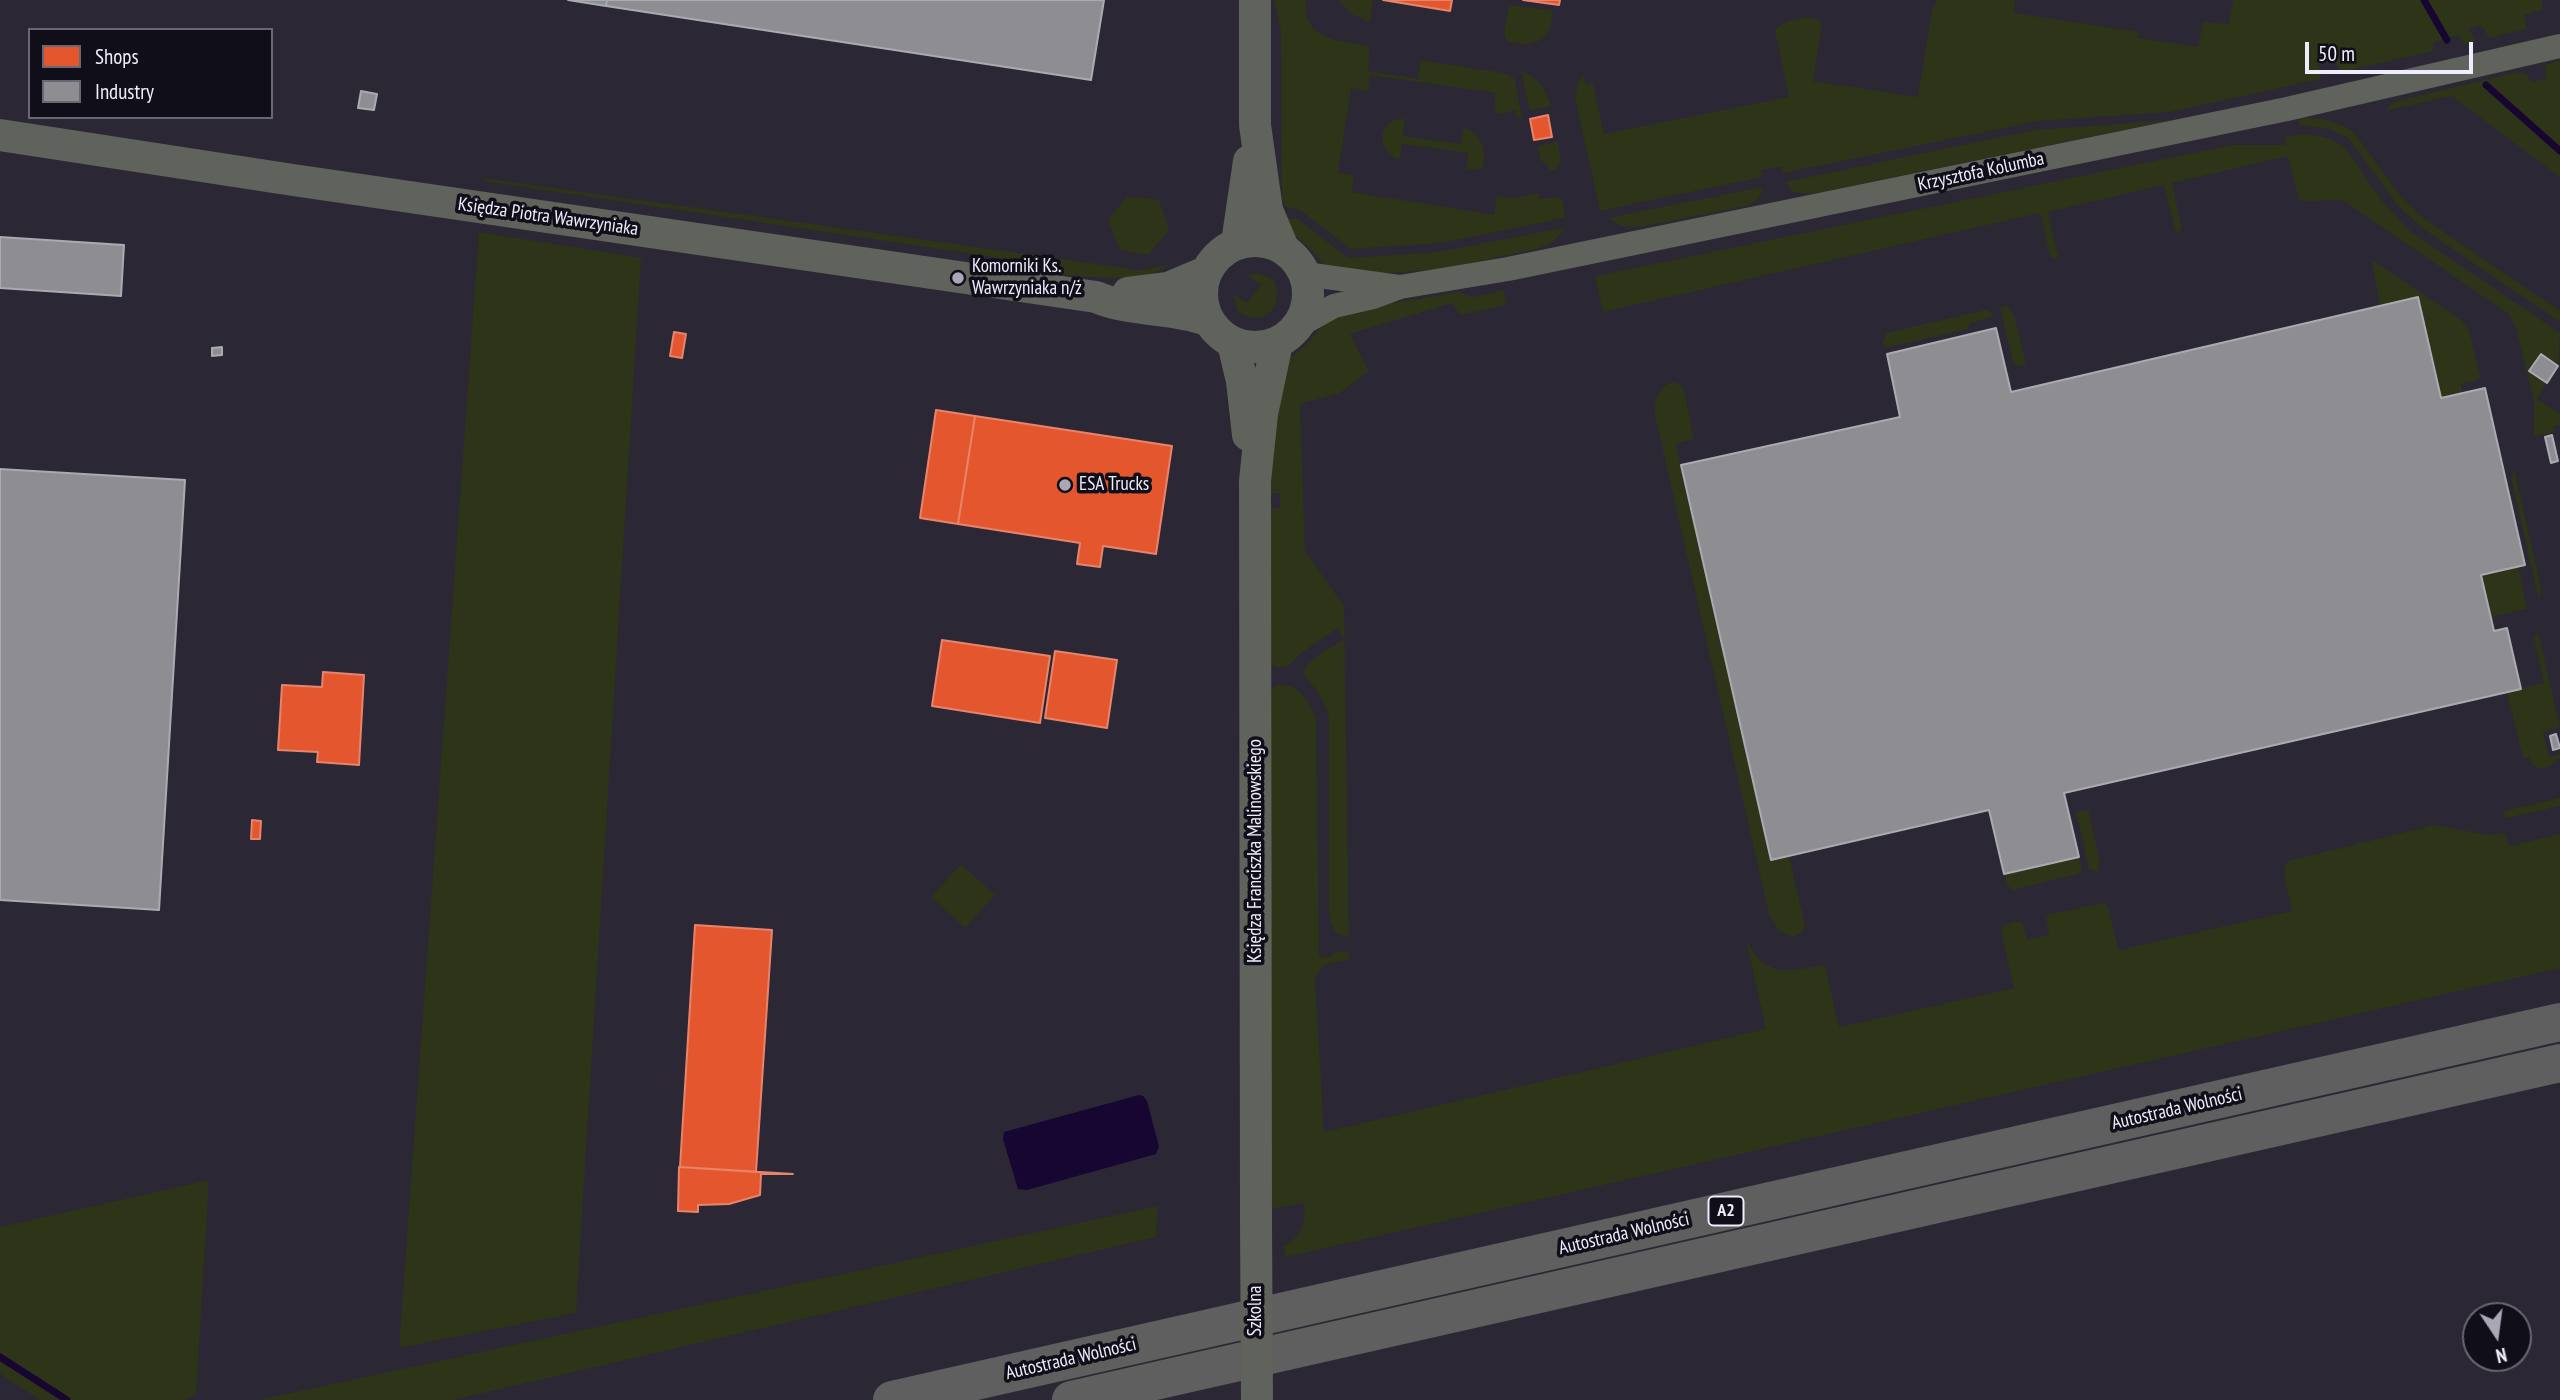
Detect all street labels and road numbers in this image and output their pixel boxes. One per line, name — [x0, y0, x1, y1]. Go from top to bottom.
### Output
street label: Krzysztofa Kolumba — [1916, 147, 2046, 197]
street label: Księdza Piotra Wawrzyniaka — [456, 193, 640, 241]
street label: Księdza Franciszka Malinowskiego — [1245, 739, 1267, 963]
street label: Autostrada Wolności — [2109, 1083, 2245, 1135]
road number: A2 — [1708, 1196, 1744, 1226]
street label: Autostrada Wolności — [1556, 1208, 1692, 1260]
street label: Szkolna — [1245, 1286, 1267, 1336]
street label: Autostrada Wolności — [1003, 1333, 1139, 1385]

